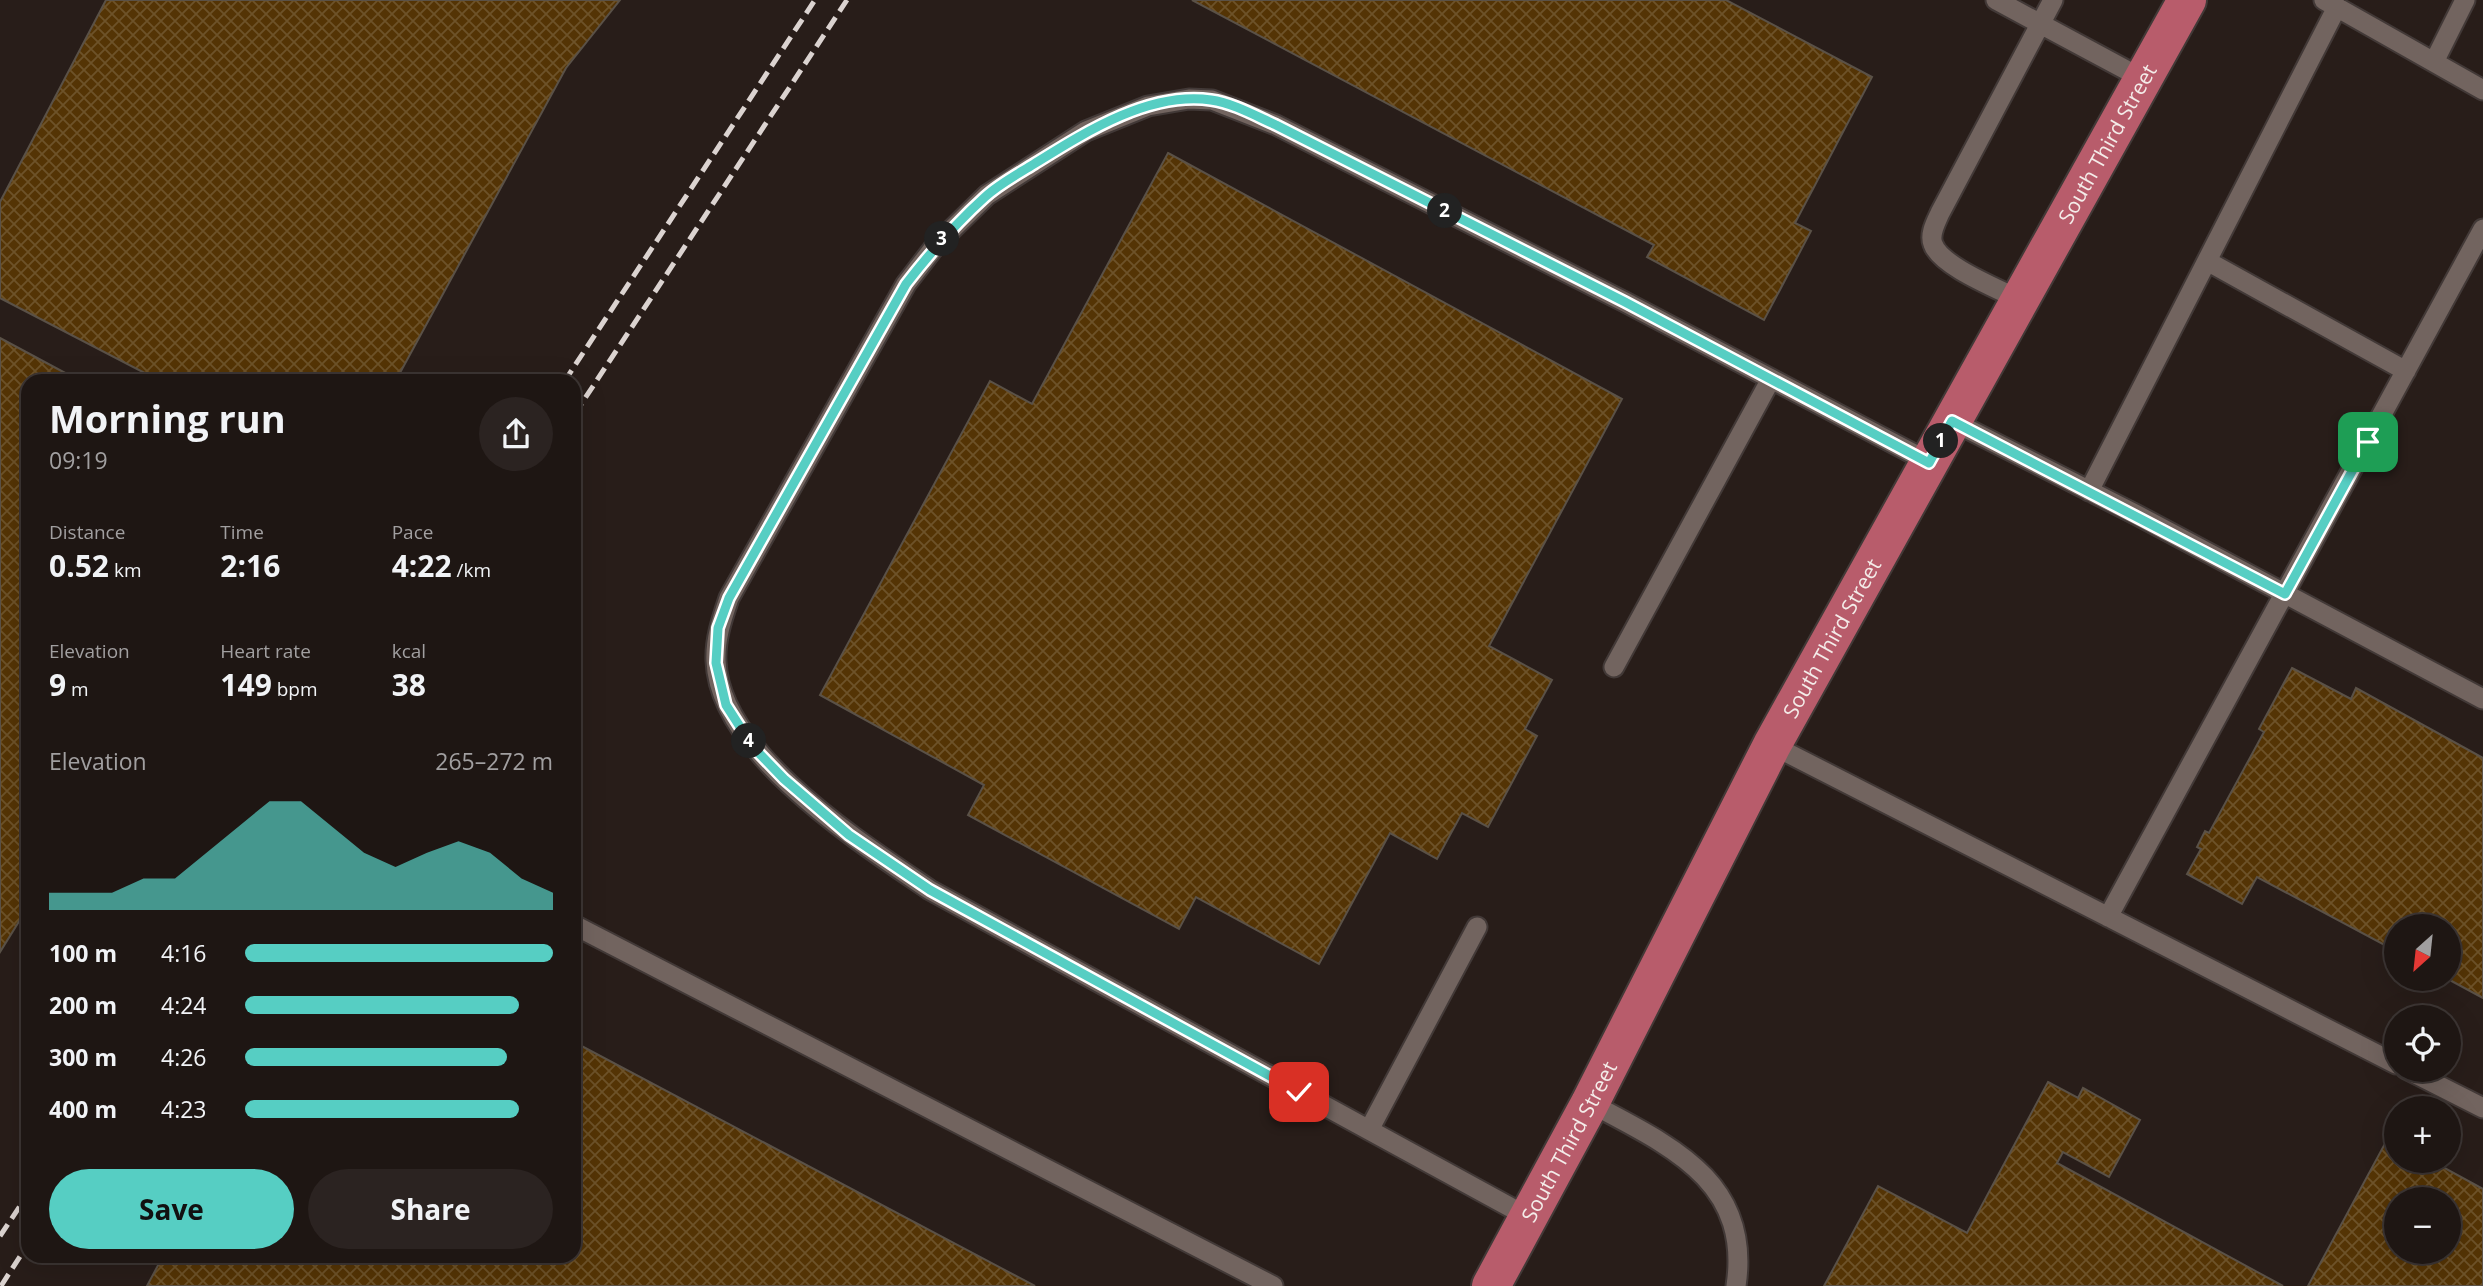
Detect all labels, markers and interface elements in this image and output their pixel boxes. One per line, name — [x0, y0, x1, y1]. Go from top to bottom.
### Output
street label: South Third Street — [2051, 59, 2163, 228]
pin: 2 — [1428, 194, 1462, 228]
text: 2 — [1439, 197, 1450, 223]
pin: 3 — [925, 222, 960, 256]
text: 3 — [936, 225, 947, 251]
text: Morning run — [49, 392, 286, 444]
button: share — [479, 397, 553, 471]
pin — [2338, 412, 2398, 472]
icon: arrive — [2349, 423, 2387, 461]
pin: 1 — [1924, 424, 1958, 458]
text: 1 — [1935, 427, 1946, 453]
text: 09:19 — [49, 444, 108, 476]
text: Distance — [49, 519, 125, 545]
text: Time — [220, 519, 264, 545]
text: Pace — [392, 519, 433, 545]
text: 0.52 — [49, 545, 109, 586]
text: 2:16 — [220, 545, 280, 586]
text: 4:22 — [392, 545, 452, 586]
street label: South Third Street — [1776, 553, 1887, 723]
text: km — [109, 557, 142, 583]
text: /km — [452, 557, 491, 583]
text: Elevation — [49, 638, 130, 664]
text: Heart rate — [220, 638, 311, 664]
text: kcal — [392, 638, 426, 664]
text: 9 — [49, 664, 66, 705]
text: 149 — [220, 664, 272, 705]
text: 38 — [392, 664, 426, 705]
text: m — [66, 676, 89, 702]
text: bpm — [272, 676, 318, 702]
pin: 4 — [732, 724, 766, 758]
text: 4 — [743, 727, 754, 753]
text: Elevation — [49, 745, 147, 777]
text: 265–272 m — [435, 745, 553, 777]
north arrow — [2384, 914, 2460, 990]
map controls — [2384, 914, 2461, 1264]
text: 100 m — [49, 937, 117, 969]
text: 4:16 — [161, 937, 207, 969]
text: 200 m — [49, 989, 117, 1021]
text: 4:24 — [161, 989, 207, 1021]
button: locate — [2384, 1005, 2461, 1082]
text: 300 m — [49, 1041, 117, 1073]
text: 4:26 — [161, 1041, 207, 1073]
street label: South Third Street — [1514, 1056, 1623, 1227]
pin — [1269, 1062, 1329, 1122]
icon: check — [1280, 1073, 1318, 1111]
text: 400 m — [49, 1093, 117, 1125]
text: 4:23 — [161, 1093, 207, 1125]
button: + — [2384, 1096, 2461, 1173]
button: Save — [49, 1169, 294, 1249]
button: Share — [308, 1169, 553, 1249]
button: − — [2384, 1187, 2461, 1264]

